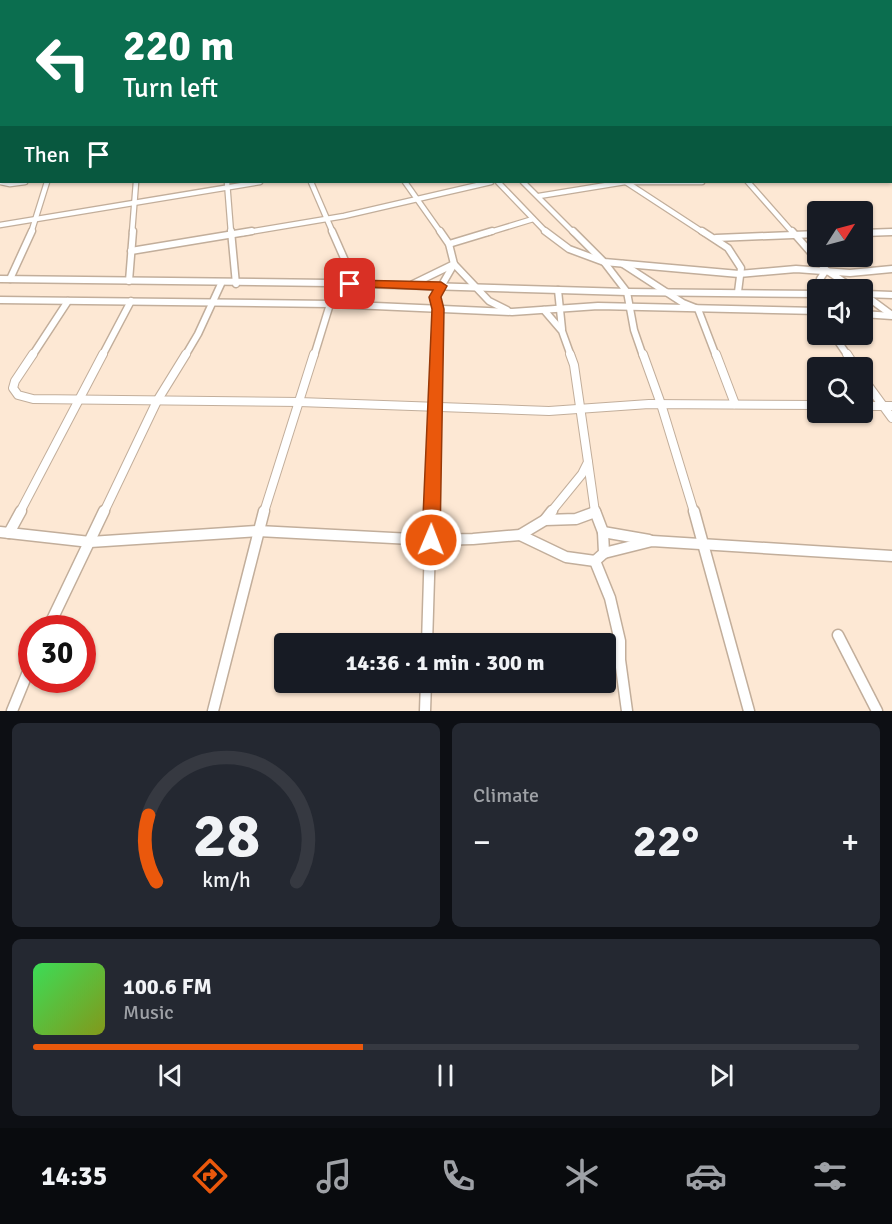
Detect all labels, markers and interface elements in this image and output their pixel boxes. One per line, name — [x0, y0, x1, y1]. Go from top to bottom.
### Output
text: 220 m — [123, 21, 234, 72]
icon: left — [24, 24, 102, 102]
text: Turn left — [123, 72, 218, 105]
icon: arrive — [82, 138, 115, 171]
text: Then — [24, 141, 70, 168]
north arrow — [807, 201, 873, 267]
map controls — [807, 201, 873, 423]
pin — [324, 258, 375, 309]
icon: arrive — [333, 267, 366, 300]
button: sound — [807, 279, 873, 345]
button: search — [807, 357, 873, 423]
position arrow — [399, 508, 463, 572]
speed limit sign: 30 — [18, 615, 96, 693]
text: 14:36 · 1 min · 300 m — [345, 649, 545, 676]
text: Climate — [473, 783, 539, 808]
text: 28 — [192, 797, 260, 874]
text: 22° — [633, 814, 699, 869]
text: − — [473, 822, 491, 863]
text: + — [841, 822, 859, 863]
text: km/h — [202, 867, 250, 893]
text: 100.6 FM — [123, 973, 212, 1000]
text: Music — [123, 1000, 174, 1025]
icon: previous — [154, 1059, 187, 1092]
icon: pause — [429, 1059, 462, 1092]
icon: next — [705, 1059, 738, 1092]
icon: directions — [189, 1155, 231, 1197]
icon: music — [313, 1155, 355, 1197]
icon: phone — [437, 1155, 479, 1197]
icon: climate — [561, 1155, 603, 1197]
icon: car — [685, 1155, 727, 1197]
icon: filters — [809, 1155, 851, 1197]
text: 14:35 — [41, 1160, 107, 1193]

